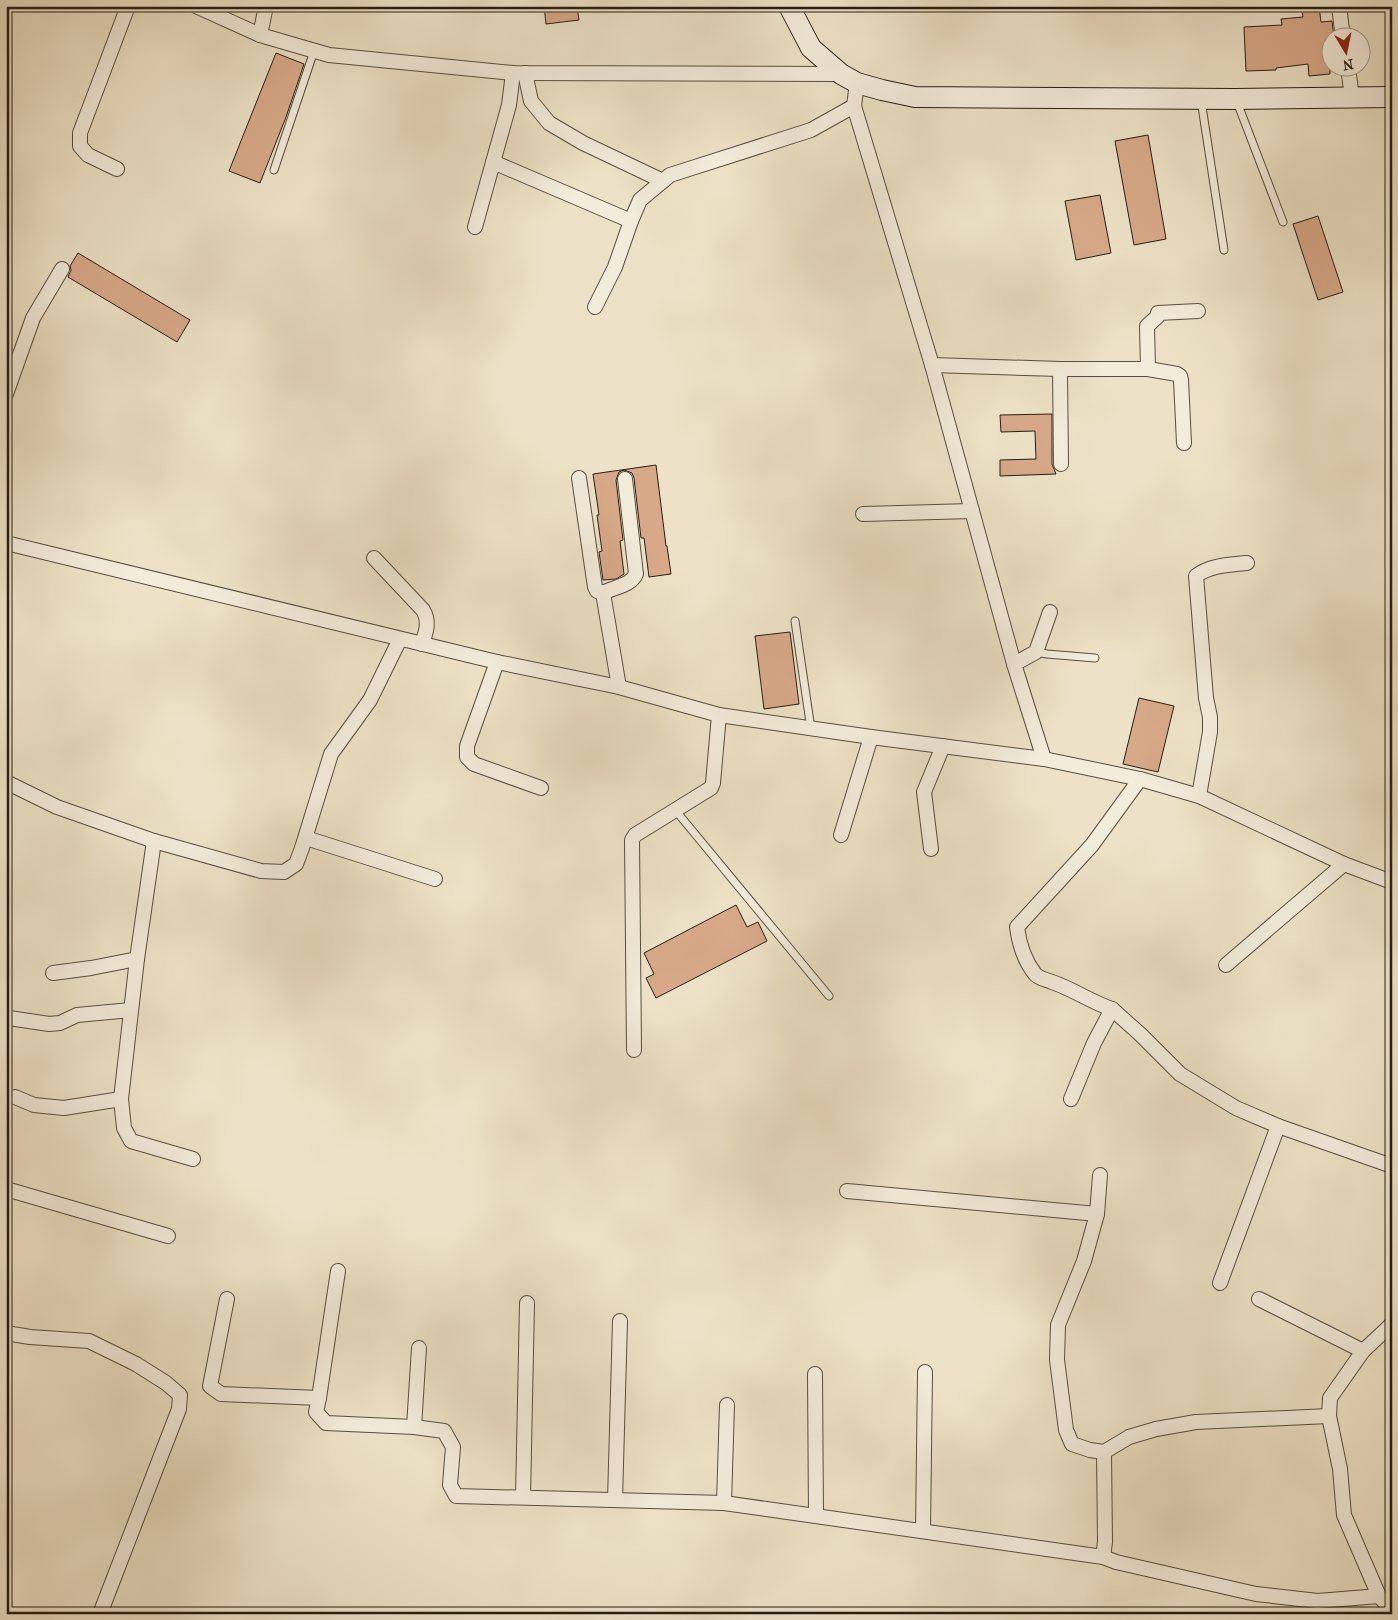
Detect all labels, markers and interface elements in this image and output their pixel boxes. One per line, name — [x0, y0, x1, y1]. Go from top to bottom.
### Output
north arrow — [1320, 28, 1370, 78]
text: N — [1341, 55, 1355, 74]

